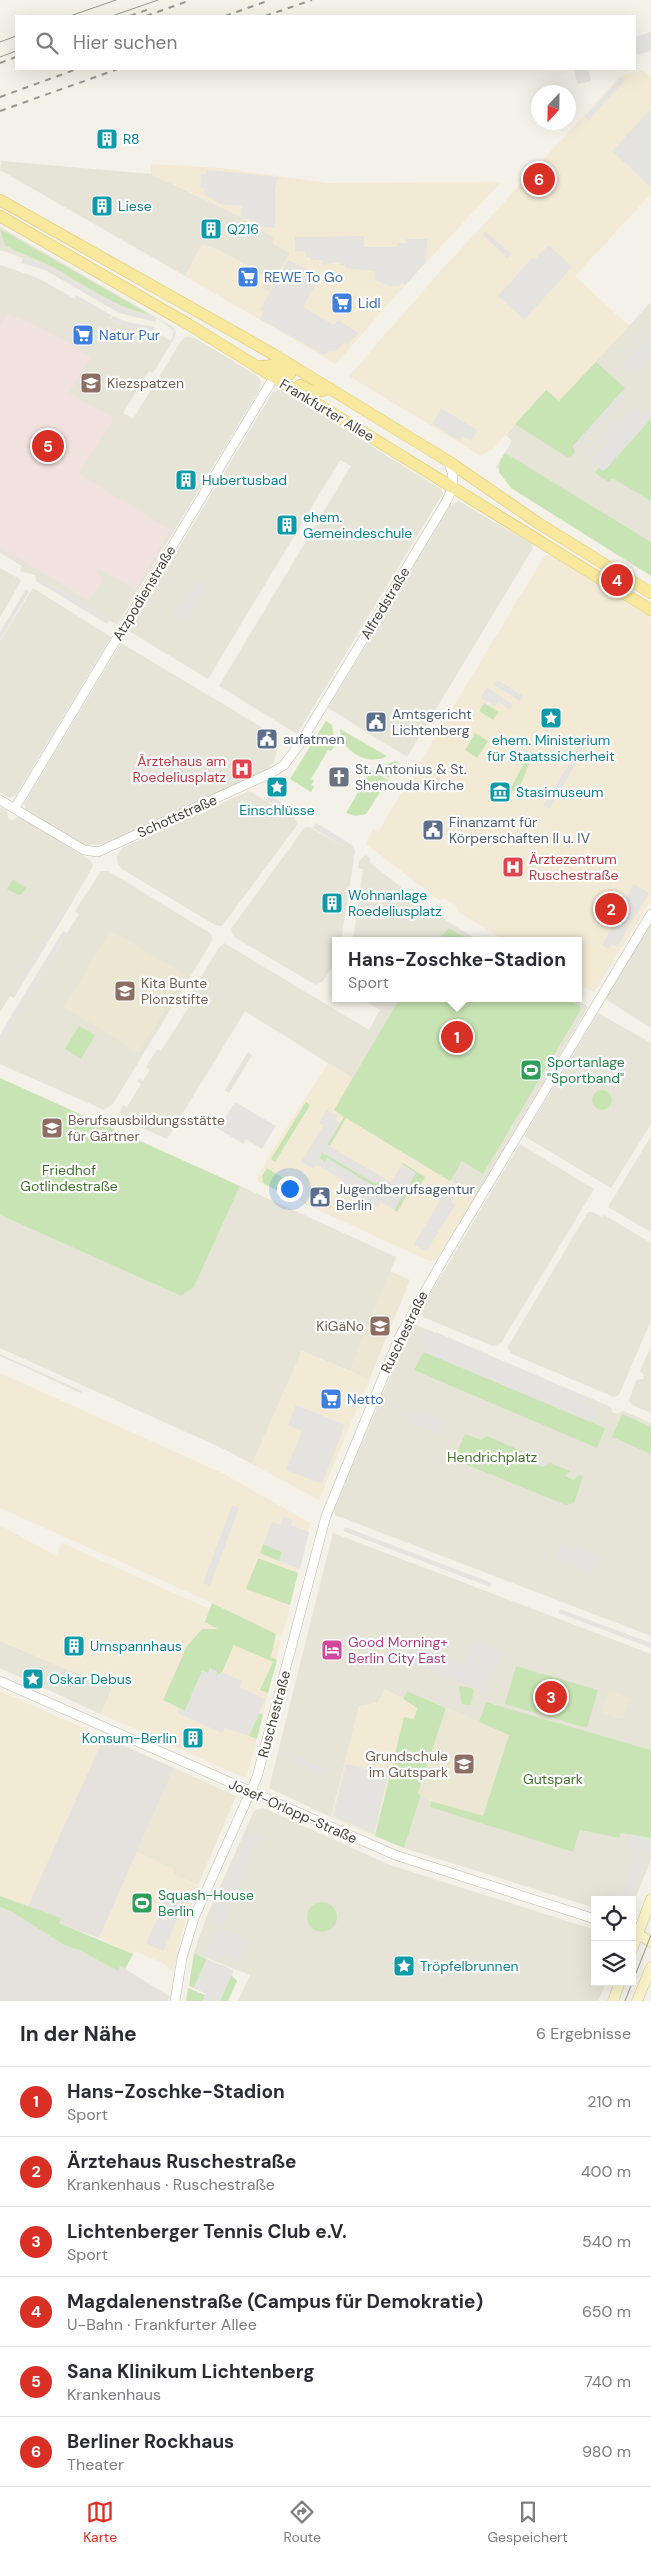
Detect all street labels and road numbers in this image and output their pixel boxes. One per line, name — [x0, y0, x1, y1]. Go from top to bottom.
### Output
street label: Frankfurter Allee — [277, 375, 378, 445]
street label: Atzpodienstraße — [109, 542, 179, 644]
street label: Alfredstraße — [356, 564, 414, 642]
street label: Schottstraße — [134, 790, 220, 842]
street label: Ruschestraße — [376, 1288, 432, 1376]
street label: Ruschestraße — [254, 1668, 294, 1760]
street label: Josef-Orlopp-Straße — [226, 1775, 360, 1847]

